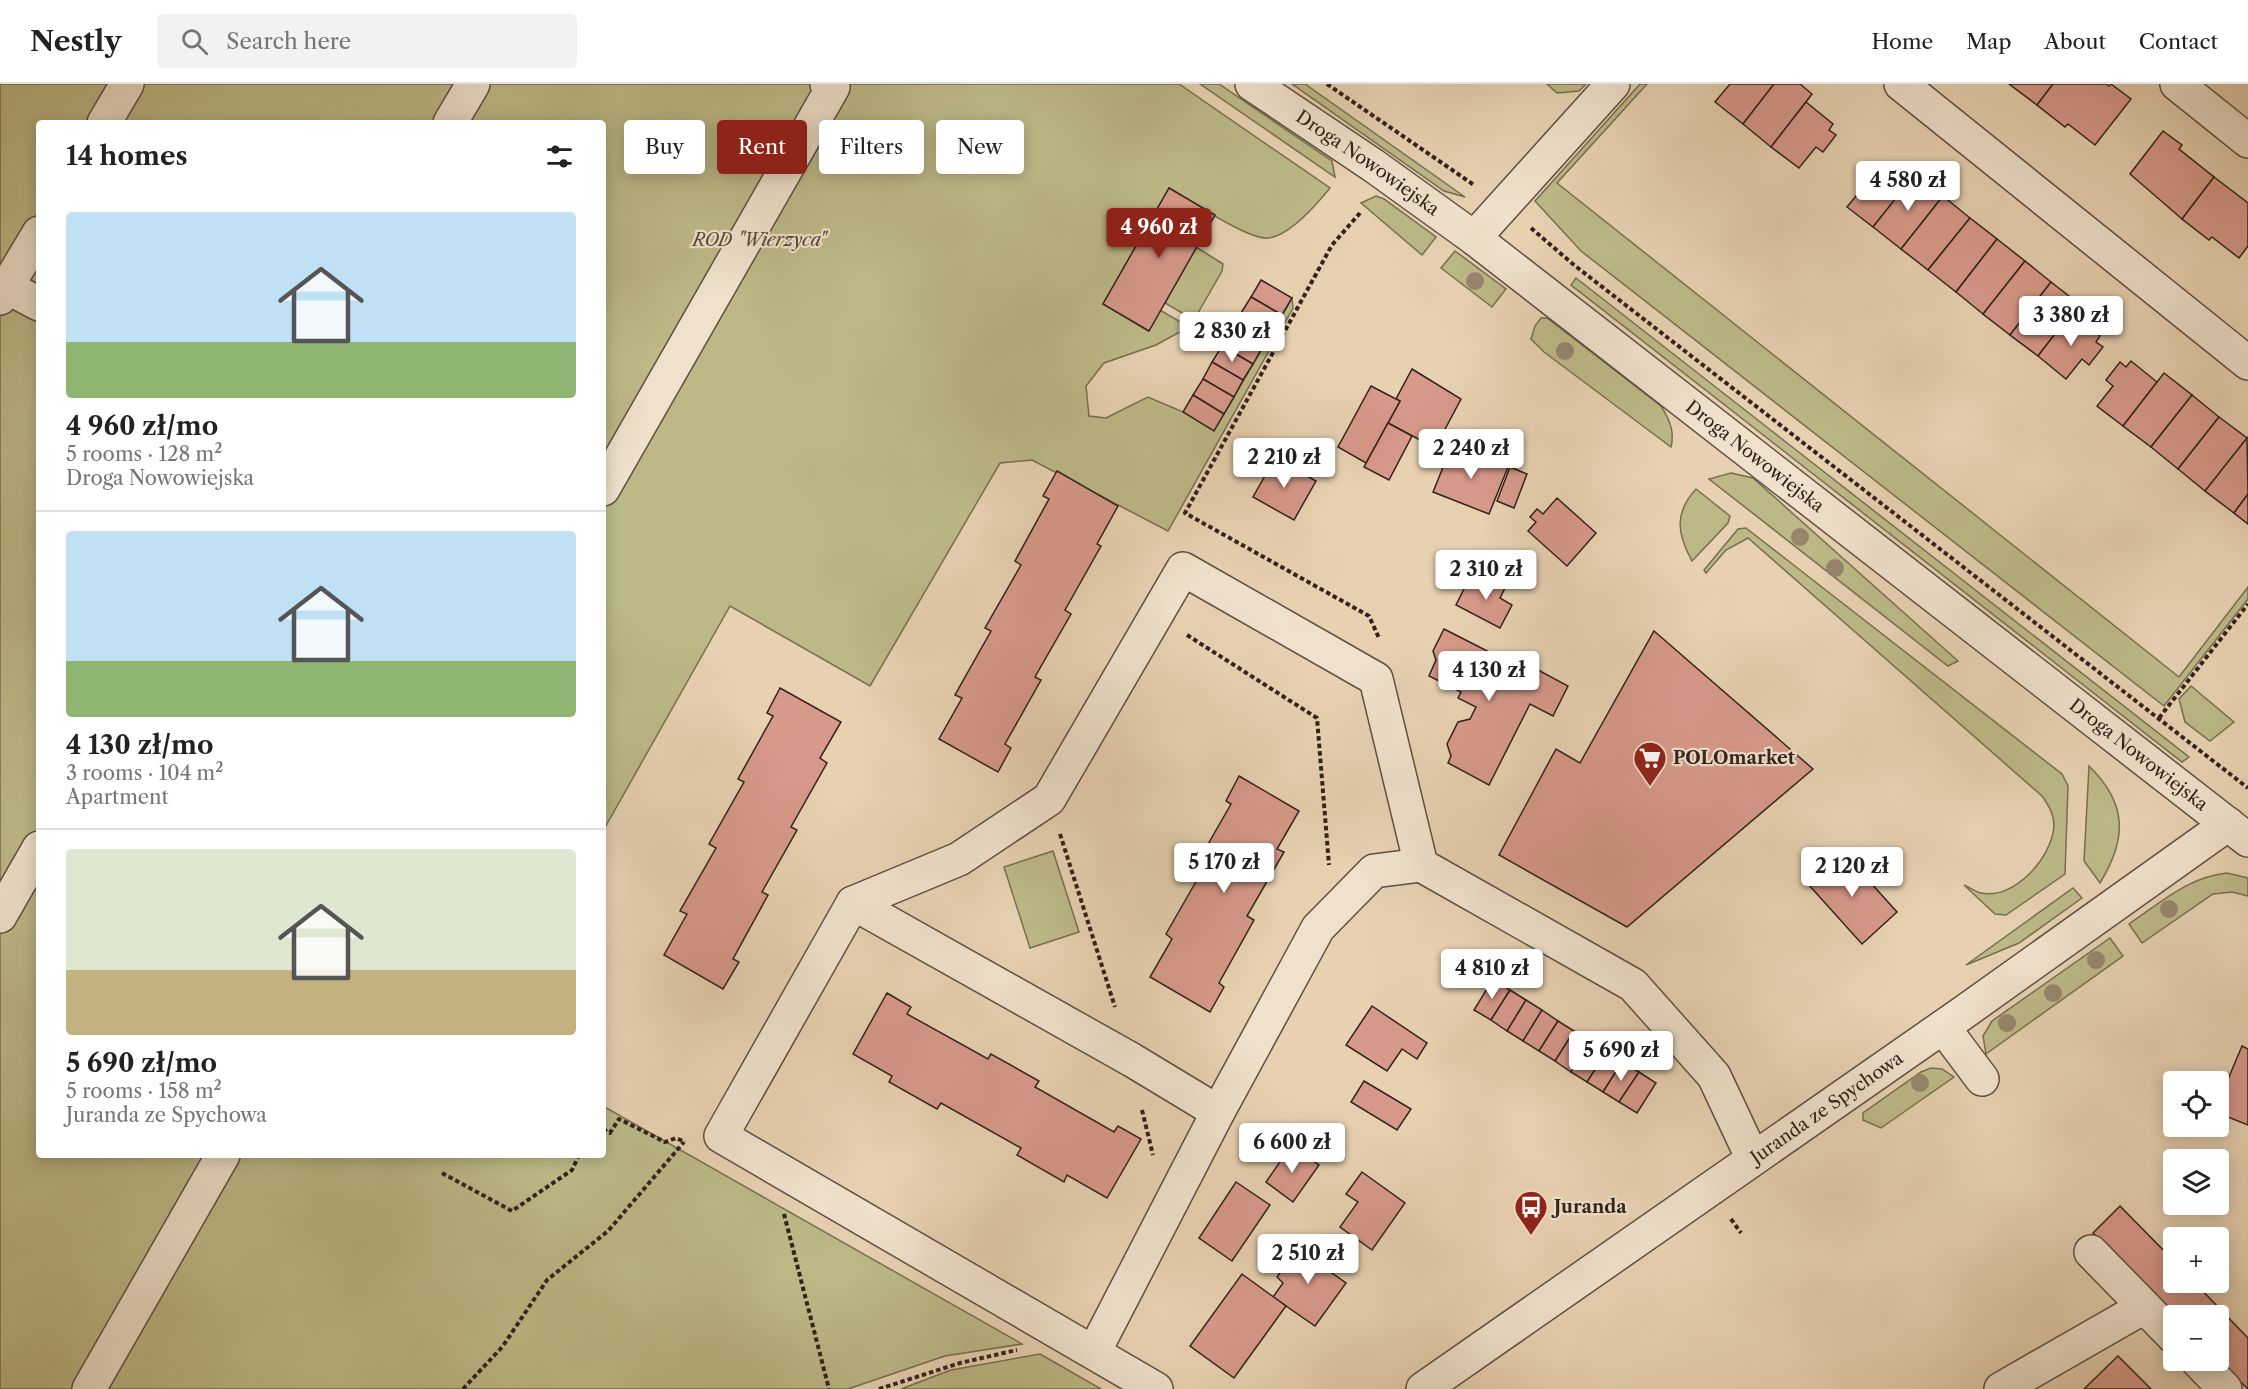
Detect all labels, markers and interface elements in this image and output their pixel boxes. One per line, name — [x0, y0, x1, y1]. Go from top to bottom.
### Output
search box — [157, 14, 577, 68]
text: Nestly — [30, 24, 121, 58]
icon: search — [178, 25, 211, 58]
text: Search here — [226, 28, 351, 55]
text: Home — [1872, 29, 1933, 54]
text: Map — [1966, 29, 2011, 54]
text: About — [2044, 29, 2106, 54]
text: Contact — [2139, 29, 2218, 54]
street label: Droga Nowowiejska — [1292, 106, 1444, 221]
chip: Buy — [624, 120, 705, 174]
chip: Rent — [717, 120, 807, 174]
chip: Filters — [819, 120, 924, 174]
chip: New — [936, 120, 1024, 174]
text: 14 homes — [66, 140, 188, 172]
icon: filters — [543, 140, 576, 173]
pin: 4 580 zł — [1846, 161, 1970, 212]
text: 4 580 zł — [1870, 168, 1946, 192]
pin: 4 960 zł — [1097, 208, 1221, 259]
text: 4 960 zł — [1121, 215, 1197, 239]
park label: ROD "Wierzyca" — [690, 229, 829, 251]
icon: home — [267, 251, 375, 359]
pin: 3 380 zł — [2009, 296, 2133, 347]
text: 3 380 zł — [2033, 303, 2109, 327]
pin: 2 830 zł — [1170, 312, 1294, 363]
text: 2 830 zł — [1194, 319, 1270, 343]
street label: Droga Nowowiejska — [1681, 396, 1829, 517]
text: 4 960 zł/mo — [66, 410, 218, 442]
pin: 2 240 zł — [1409, 429, 1533, 480]
text: 2 240 zł — [1433, 436, 1509, 460]
pin: 2 210 zł — [1222, 438, 1346, 489]
text: 5 rooms · 128 m² — [66, 442, 222, 466]
text: 2 210 zł — [1247, 445, 1321, 469]
text: Droga Nowowiejska — [66, 466, 254, 490]
pin: 2 310 zł — [1424, 550, 1548, 601]
text: 2 310 zł — [1449, 557, 1523, 581]
icon: home — [267, 570, 375, 678]
pin: 4 130 zł — [1427, 651, 1551, 702]
text: 4 130 zł — [1452, 658, 1526, 682]
street label: Droga Nowowiejska — [2065, 694, 2212, 816]
text: 4 130 zł/mo — [66, 729, 214, 761]
supermarket icon: POLOmarket — [1632, 740, 1668, 787]
place label: POLOmarket — [1673, 747, 1796, 769]
text: 3 rooms · 104 m² — [66, 761, 223, 785]
text: Apartment — [66, 785, 169, 809]
pin: 5 170 zł — [1162, 843, 1286, 894]
pin: 2 120 zł — [1790, 847, 1914, 898]
text: 5 170 zł — [1188, 850, 1260, 874]
text: 2 120 zł — [1815, 854, 1889, 878]
icon: home — [267, 888, 375, 996]
pin: 4 810 zł — [1430, 949, 1554, 1000]
text: 4 810 zł — [1455, 956, 1529, 980]
pin: 5 690 zł — [1559, 1031, 1683, 1082]
text: 5 690 zł — [1583, 1038, 1659, 1062]
text: 5 690 zł/mo — [66, 1047, 217, 1079]
street label: Juranda ze Spychowa — [1744, 1047, 1908, 1170]
map controls — [2163, 1071, 2229, 1371]
button: locate — [2163, 1071, 2229, 1137]
text: 5 rooms · 158 m² — [66, 1079, 222, 1103]
text: Juranda ze Spychowa — [66, 1103, 267, 1127]
pin: 6 600 zł — [1230, 1123, 1354, 1174]
text: 6 600 zł — [1253, 1130, 1331, 1154]
button: layers — [2163, 1149, 2229, 1215]
bus stop icon: Juranda — [1513, 1189, 1549, 1236]
place label: Juranda — [1551, 1196, 1627, 1218]
button: + — [2163, 1227, 2229, 1293]
pin: 2 510 zł — [1246, 1234, 1370, 1285]
text: 2 510 zł — [1272, 1241, 1344, 1265]
button: − — [2163, 1305, 2229, 1371]

